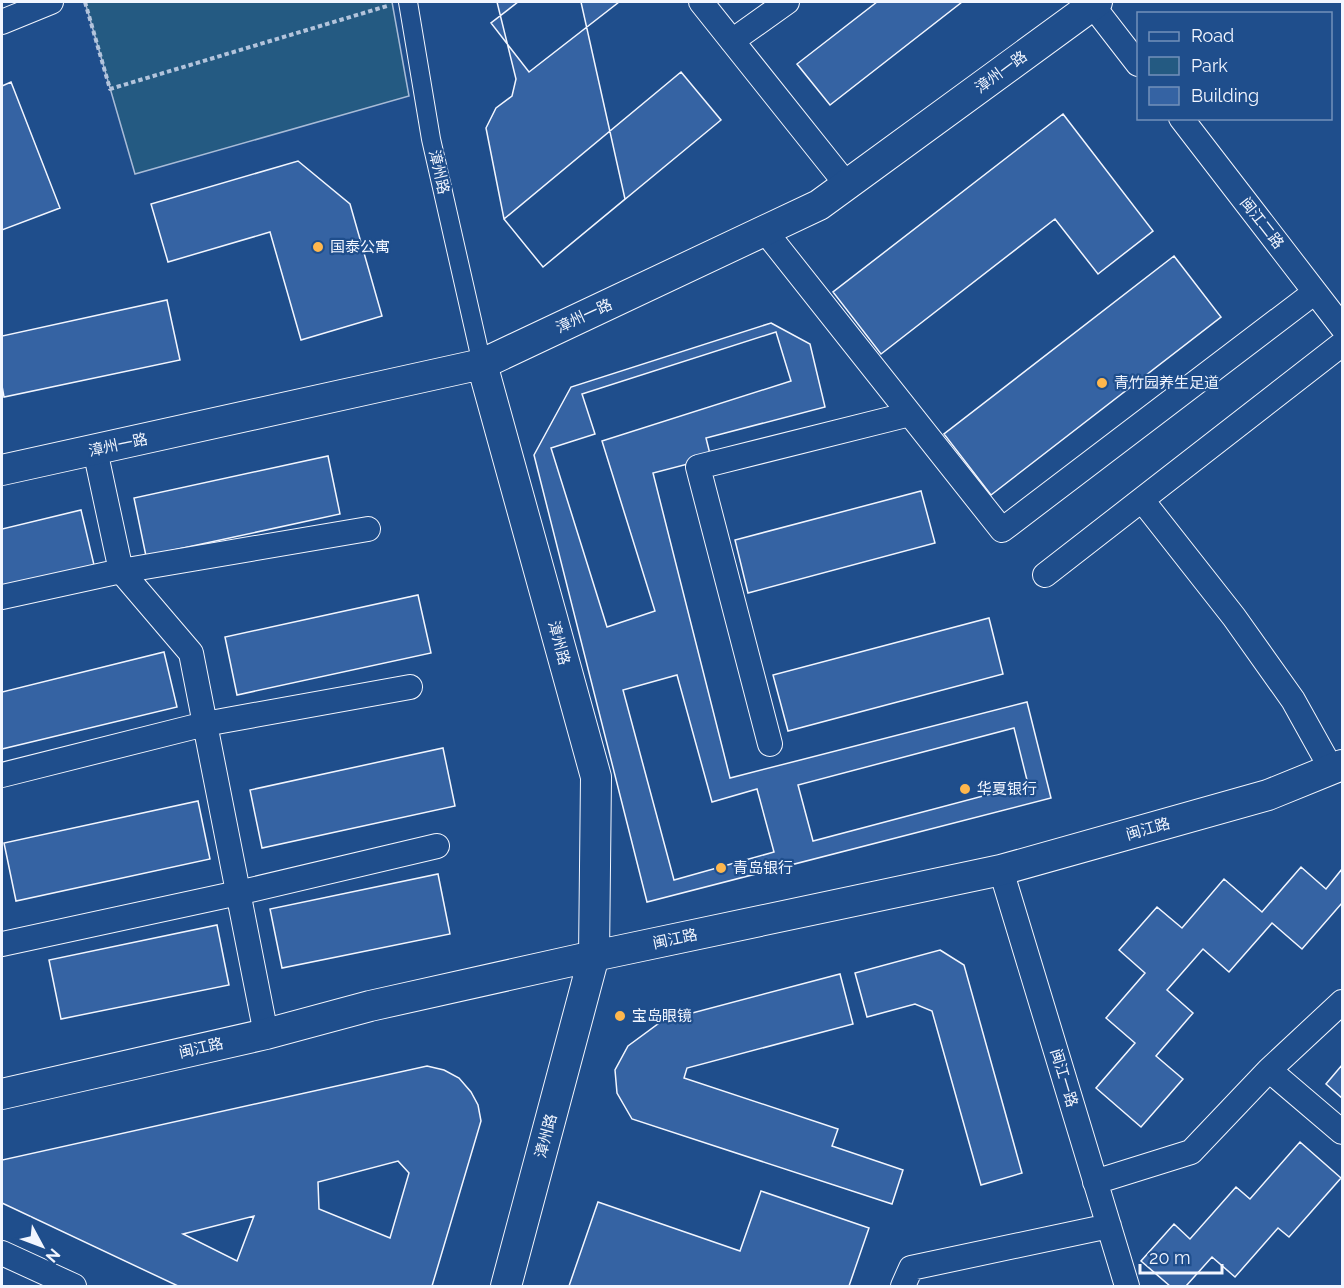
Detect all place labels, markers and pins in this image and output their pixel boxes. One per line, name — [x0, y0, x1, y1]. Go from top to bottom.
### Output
place label: 国泰公寓 — [330, 238, 390, 256]
marker: 国泰公寓 — [311, 240, 325, 254]
place label: 青竹园养生足道 — [1114, 374, 1219, 392]
marker: 青竹园养生足道 — [1095, 376, 1109, 390]
place label: 华夏银行 — [977, 780, 1037, 798]
marker: 华夏银行 — [958, 782, 972, 796]
place label: 青岛银行 — [733, 859, 793, 877]
marker: 青岛银行 — [714, 861, 728, 875]
place label: 宝岛眼镜 — [632, 1007, 692, 1025]
marker: 宝岛眼镜 — [613, 1009, 627, 1023]

